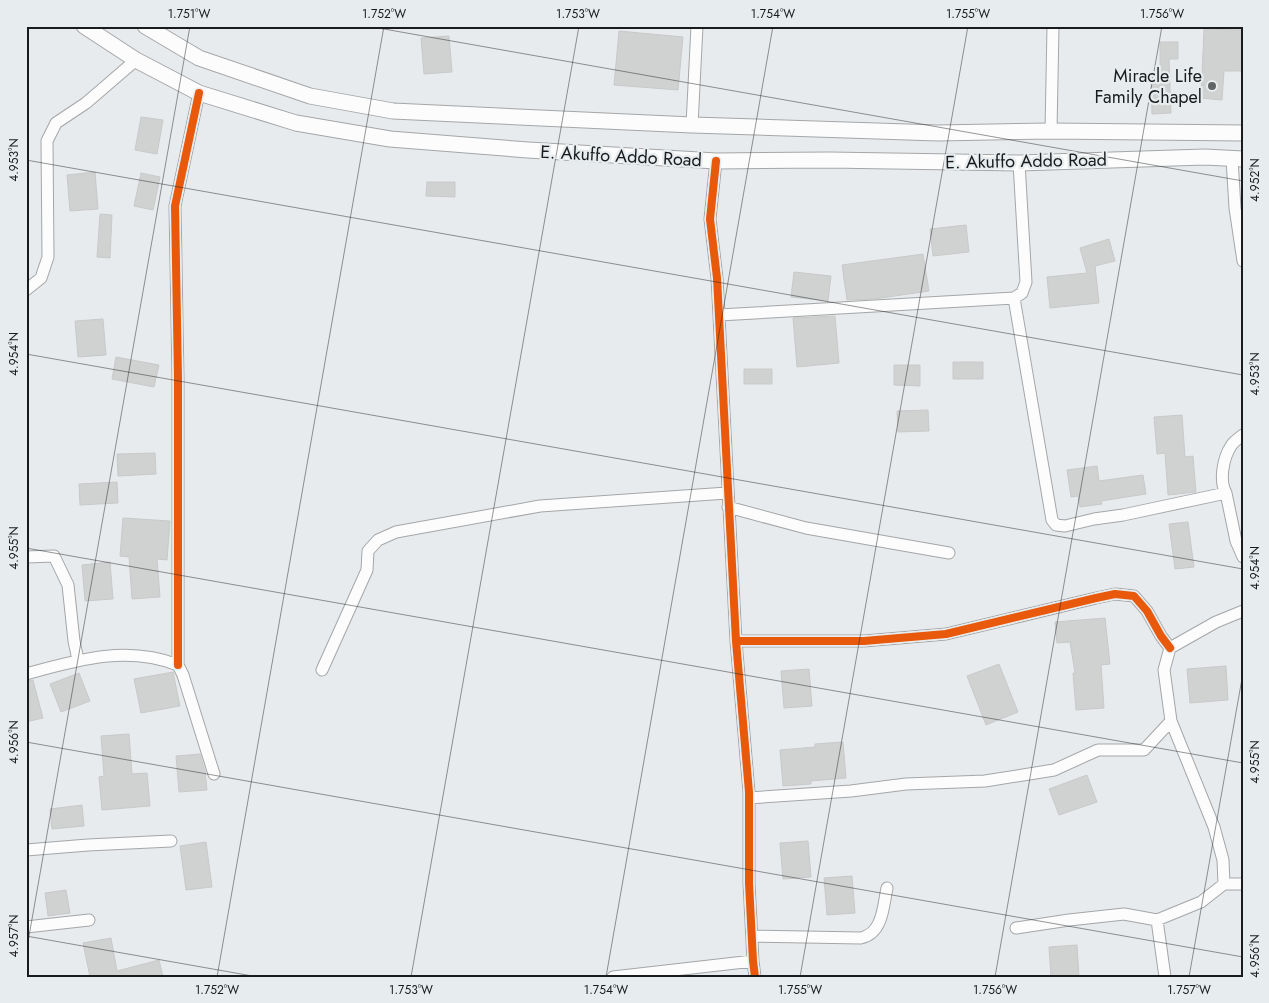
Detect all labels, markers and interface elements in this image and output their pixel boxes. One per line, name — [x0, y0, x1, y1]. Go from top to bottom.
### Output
text: 1.751°W — [168, 5, 210, 23]
text: 1.752°W — [362, 5, 406, 23]
text: 1.753°W — [556, 5, 600, 23]
text: 1.754°W — [751, 5, 795, 23]
text: 1.755°W — [946, 5, 990, 23]
text: 1.756°W — [1140, 5, 1184, 23]
place label: Miracle Life Family Chapel — [1095, 63, 1202, 110]
marker: Miracle Life Family Chapel — [1206, 80, 1218, 92]
text: 4.953°N — [5, 138, 23, 182]
street label: E. Akuffo Addo Road — [540, 139, 702, 173]
street label: E. Akuffo Addo Road — [945, 147, 1107, 175]
text: 4.952°N — [1246, 158, 1264, 202]
text: 4.954°N — [5, 332, 23, 376]
text: 4.953°N — [1246, 352, 1264, 396]
text: 4.955°N — [5, 526, 23, 570]
text: 4.954°N — [1246, 546, 1264, 590]
text: 4.956°N — [5, 720, 23, 764]
text: 4.955°N — [1246, 740, 1264, 784]
text: 4.957°N — [5, 914, 23, 958]
text: 4.956°N — [1246, 934, 1264, 978]
text: 1.752°W — [195, 981, 239, 999]
text: 1.753°W — [389, 981, 433, 999]
text: 1.754°W — [584, 981, 628, 999]
text: 1.755°W — [778, 981, 822, 999]
text: 1.756°W — [973, 981, 1017, 999]
text: 1.757°W — [1167, 981, 1211, 999]

